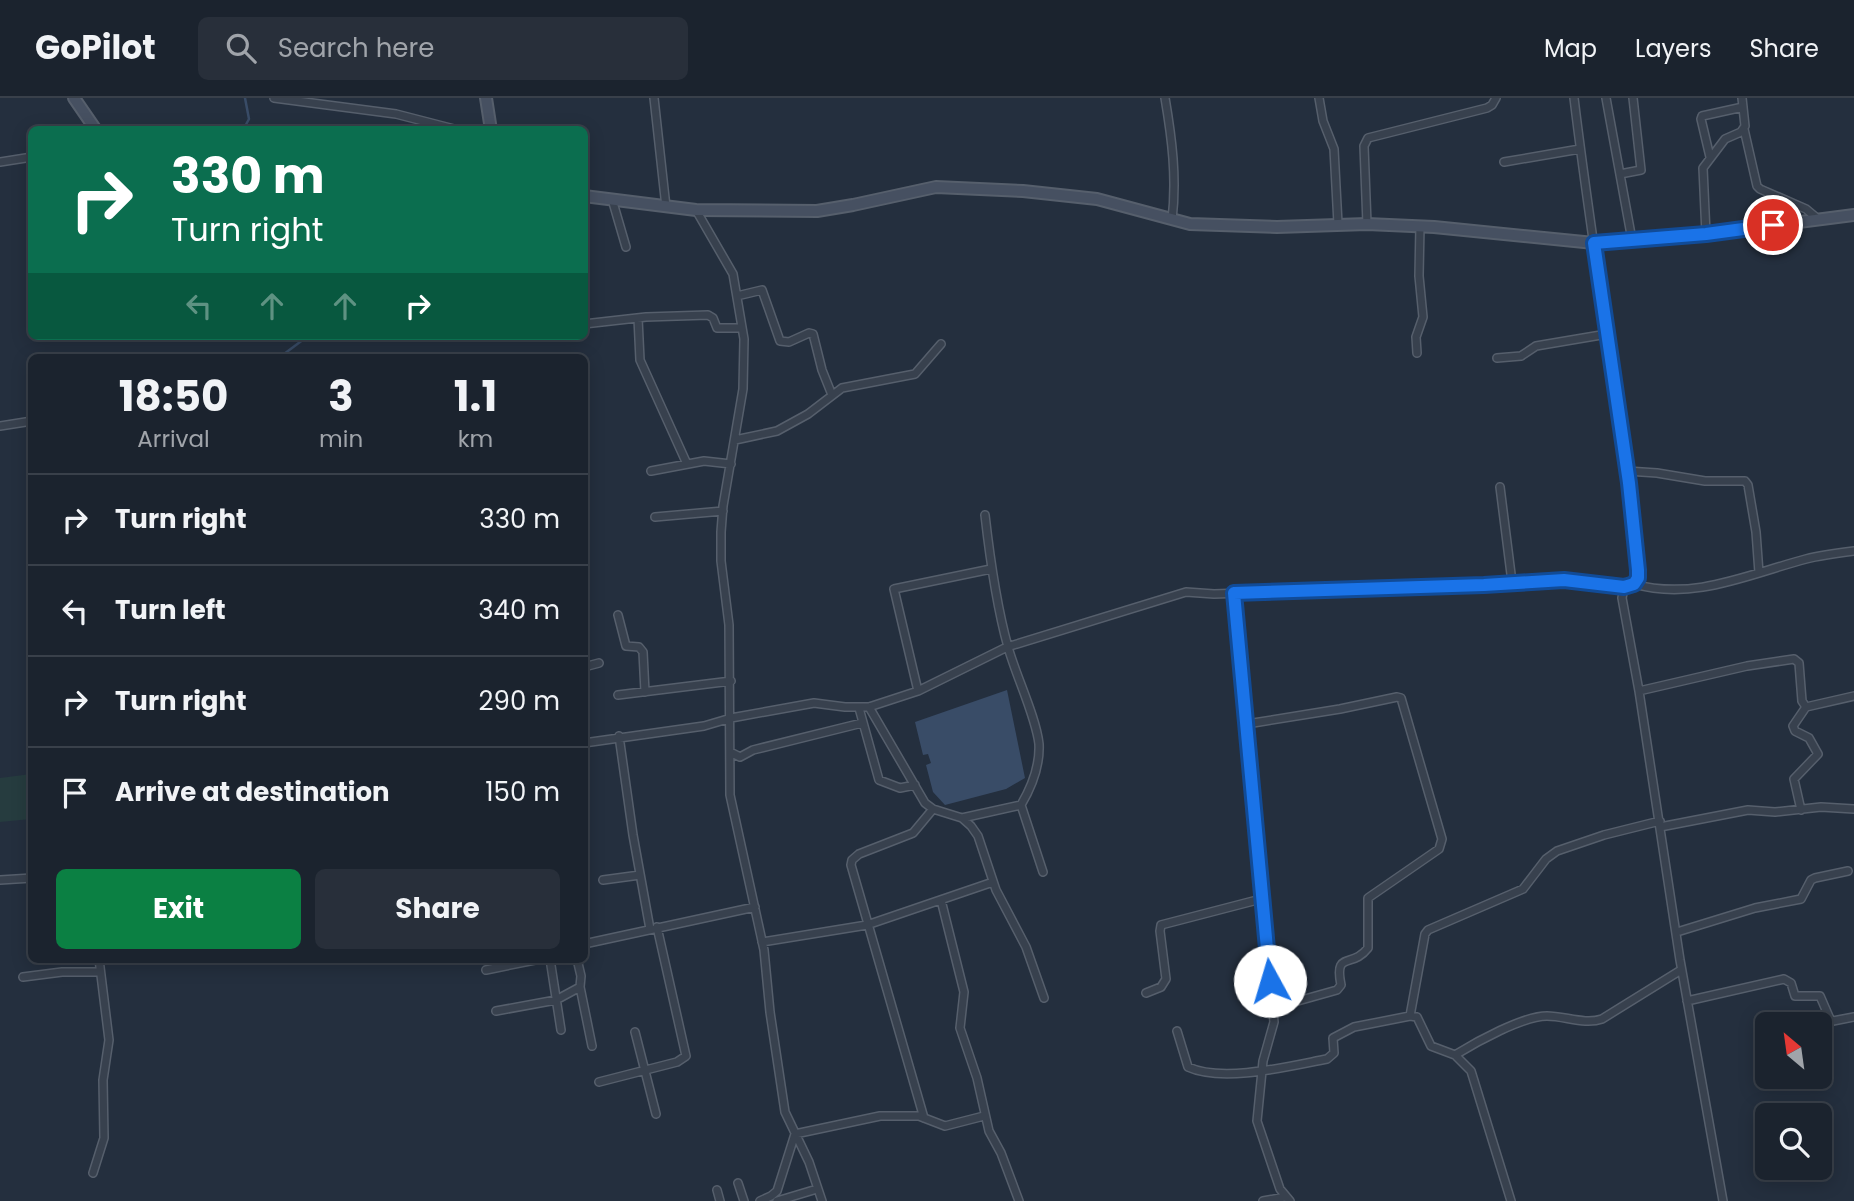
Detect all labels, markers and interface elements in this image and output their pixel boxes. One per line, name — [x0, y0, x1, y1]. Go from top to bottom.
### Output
search box — [198, 17, 688, 80]
text: GoPilot — [35, 24, 156, 71]
icon: search — [222, 29, 260, 67]
text: Search here — [278, 30, 434, 66]
text: Map — [1544, 32, 1597, 65]
text: Layers — [1635, 32, 1711, 65]
text: Share — [1749, 32, 1819, 65]
text: 330 m — [171, 142, 325, 210]
icon: right — [56, 154, 147, 245]
pin — [1743, 195, 1803, 255]
icon: arrive — [1754, 206, 1792, 244]
text: Turn right — [171, 207, 323, 252]
icon: left — [180, 287, 218, 325]
icon: ahead — [253, 287, 291, 325]
icon: ahead — [326, 287, 364, 325]
icon: right — [399, 287, 437, 325]
text: 18:50 — [119, 367, 228, 426]
text: 3 — [328, 367, 354, 426]
text: 1.1 — [454, 367, 497, 426]
text: Arrival — [137, 423, 210, 455]
text: min — [319, 423, 363, 455]
text: km — [458, 423, 493, 455]
icon: right — [56, 501, 94, 539]
text: Turn right — [115, 501, 247, 537]
text: 330 m — [479, 501, 560, 537]
icon: left — [56, 592, 94, 630]
text: Turn left — [115, 592, 226, 628]
text: 340 m — [478, 592, 560, 628]
icon: right — [56, 683, 94, 721]
text: Turn right — [115, 683, 247, 719]
text: 290 m — [479, 683, 560, 719]
icon: arrive — [56, 774, 94, 812]
text: Arrive at destination — [115, 774, 390, 810]
text: 150 m — [485, 774, 560, 810]
button: Exit — [56, 869, 301, 949]
button: Share — [315, 869, 560, 949]
position arrow — [1233, 944, 1307, 1018]
north arrow — [1755, 1012, 1832, 1088]
map controls — [1755, 1012, 1832, 1180]
button: search — [1755, 1103, 1832, 1180]

